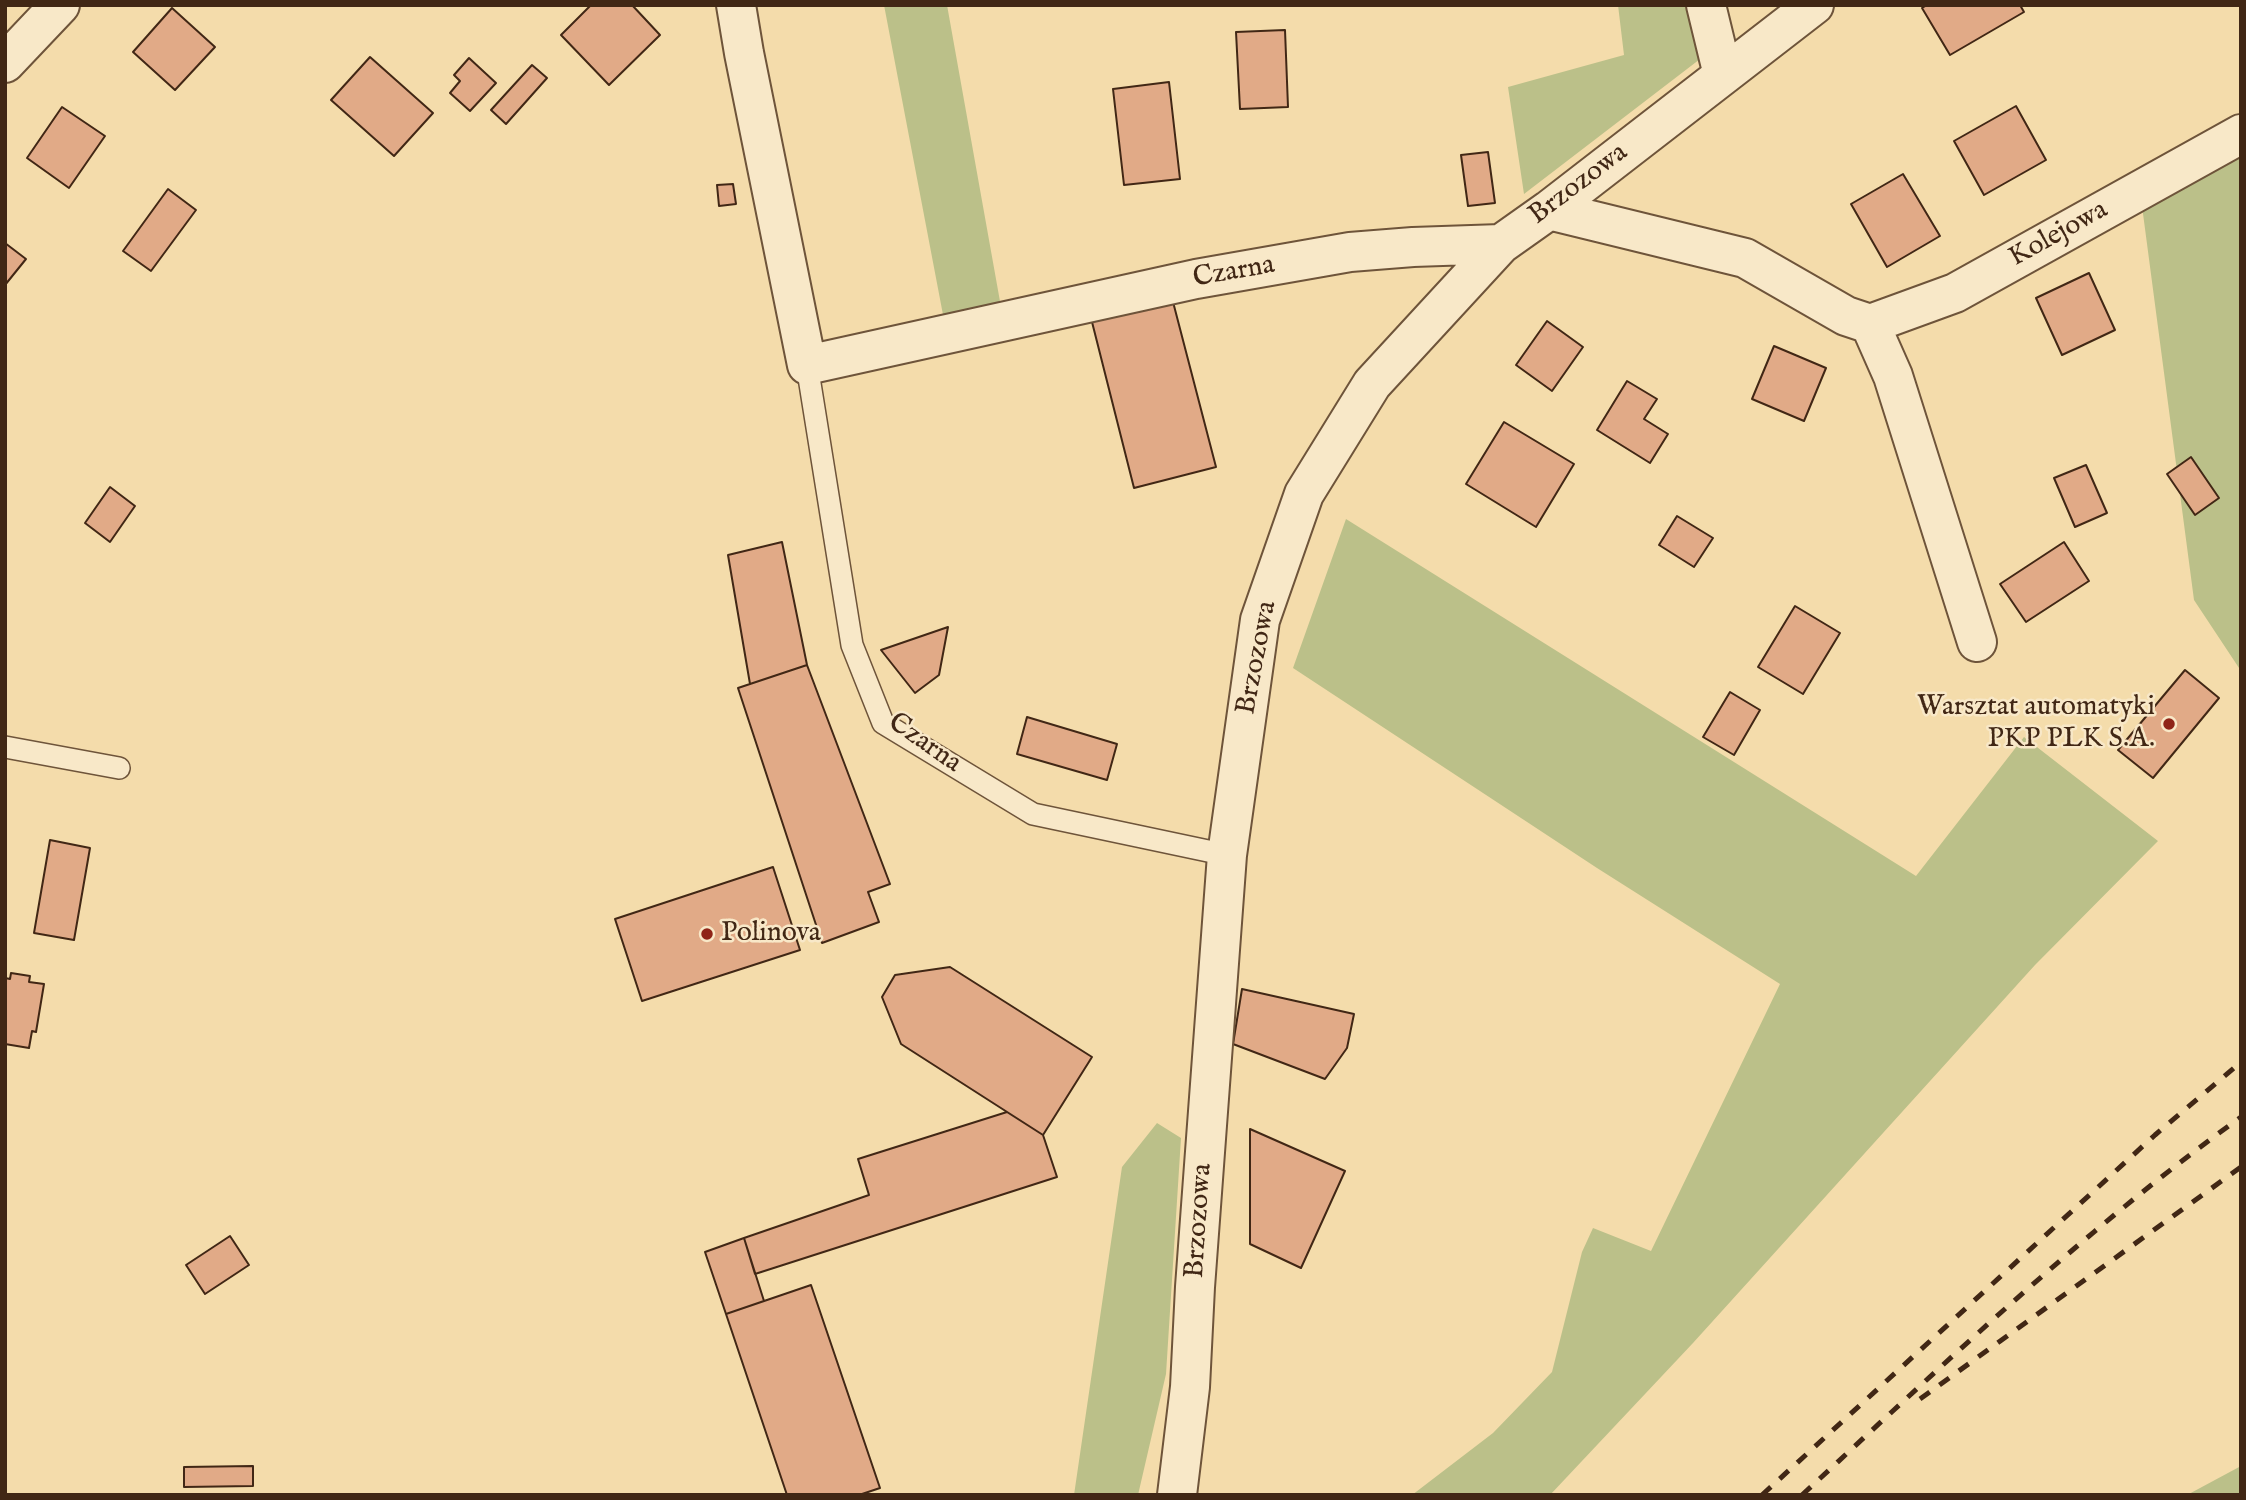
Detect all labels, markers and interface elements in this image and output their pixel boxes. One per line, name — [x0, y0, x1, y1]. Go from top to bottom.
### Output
street label: Brzozowa — [1523, 137, 1635, 233]
street label: Kolejowa — [2004, 194, 2114, 276]
street label: Czarna — [1191, 249, 1277, 297]
street label: Brzozowa — [1231, 598, 1285, 718]
place label: Warsztat automatyki PKP PLK S.A. — [1917, 691, 2155, 757]
street label: Czarna — [881, 707, 967, 781]
marker: Warsztat automatyki PKP PLK S.A. — [2161, 716, 2177, 732]
place label: Polinova — [721, 917, 821, 951]
marker: Polinova — [699, 926, 715, 942]
street label: Brzozowa — [1179, 1162, 1221, 1280]

